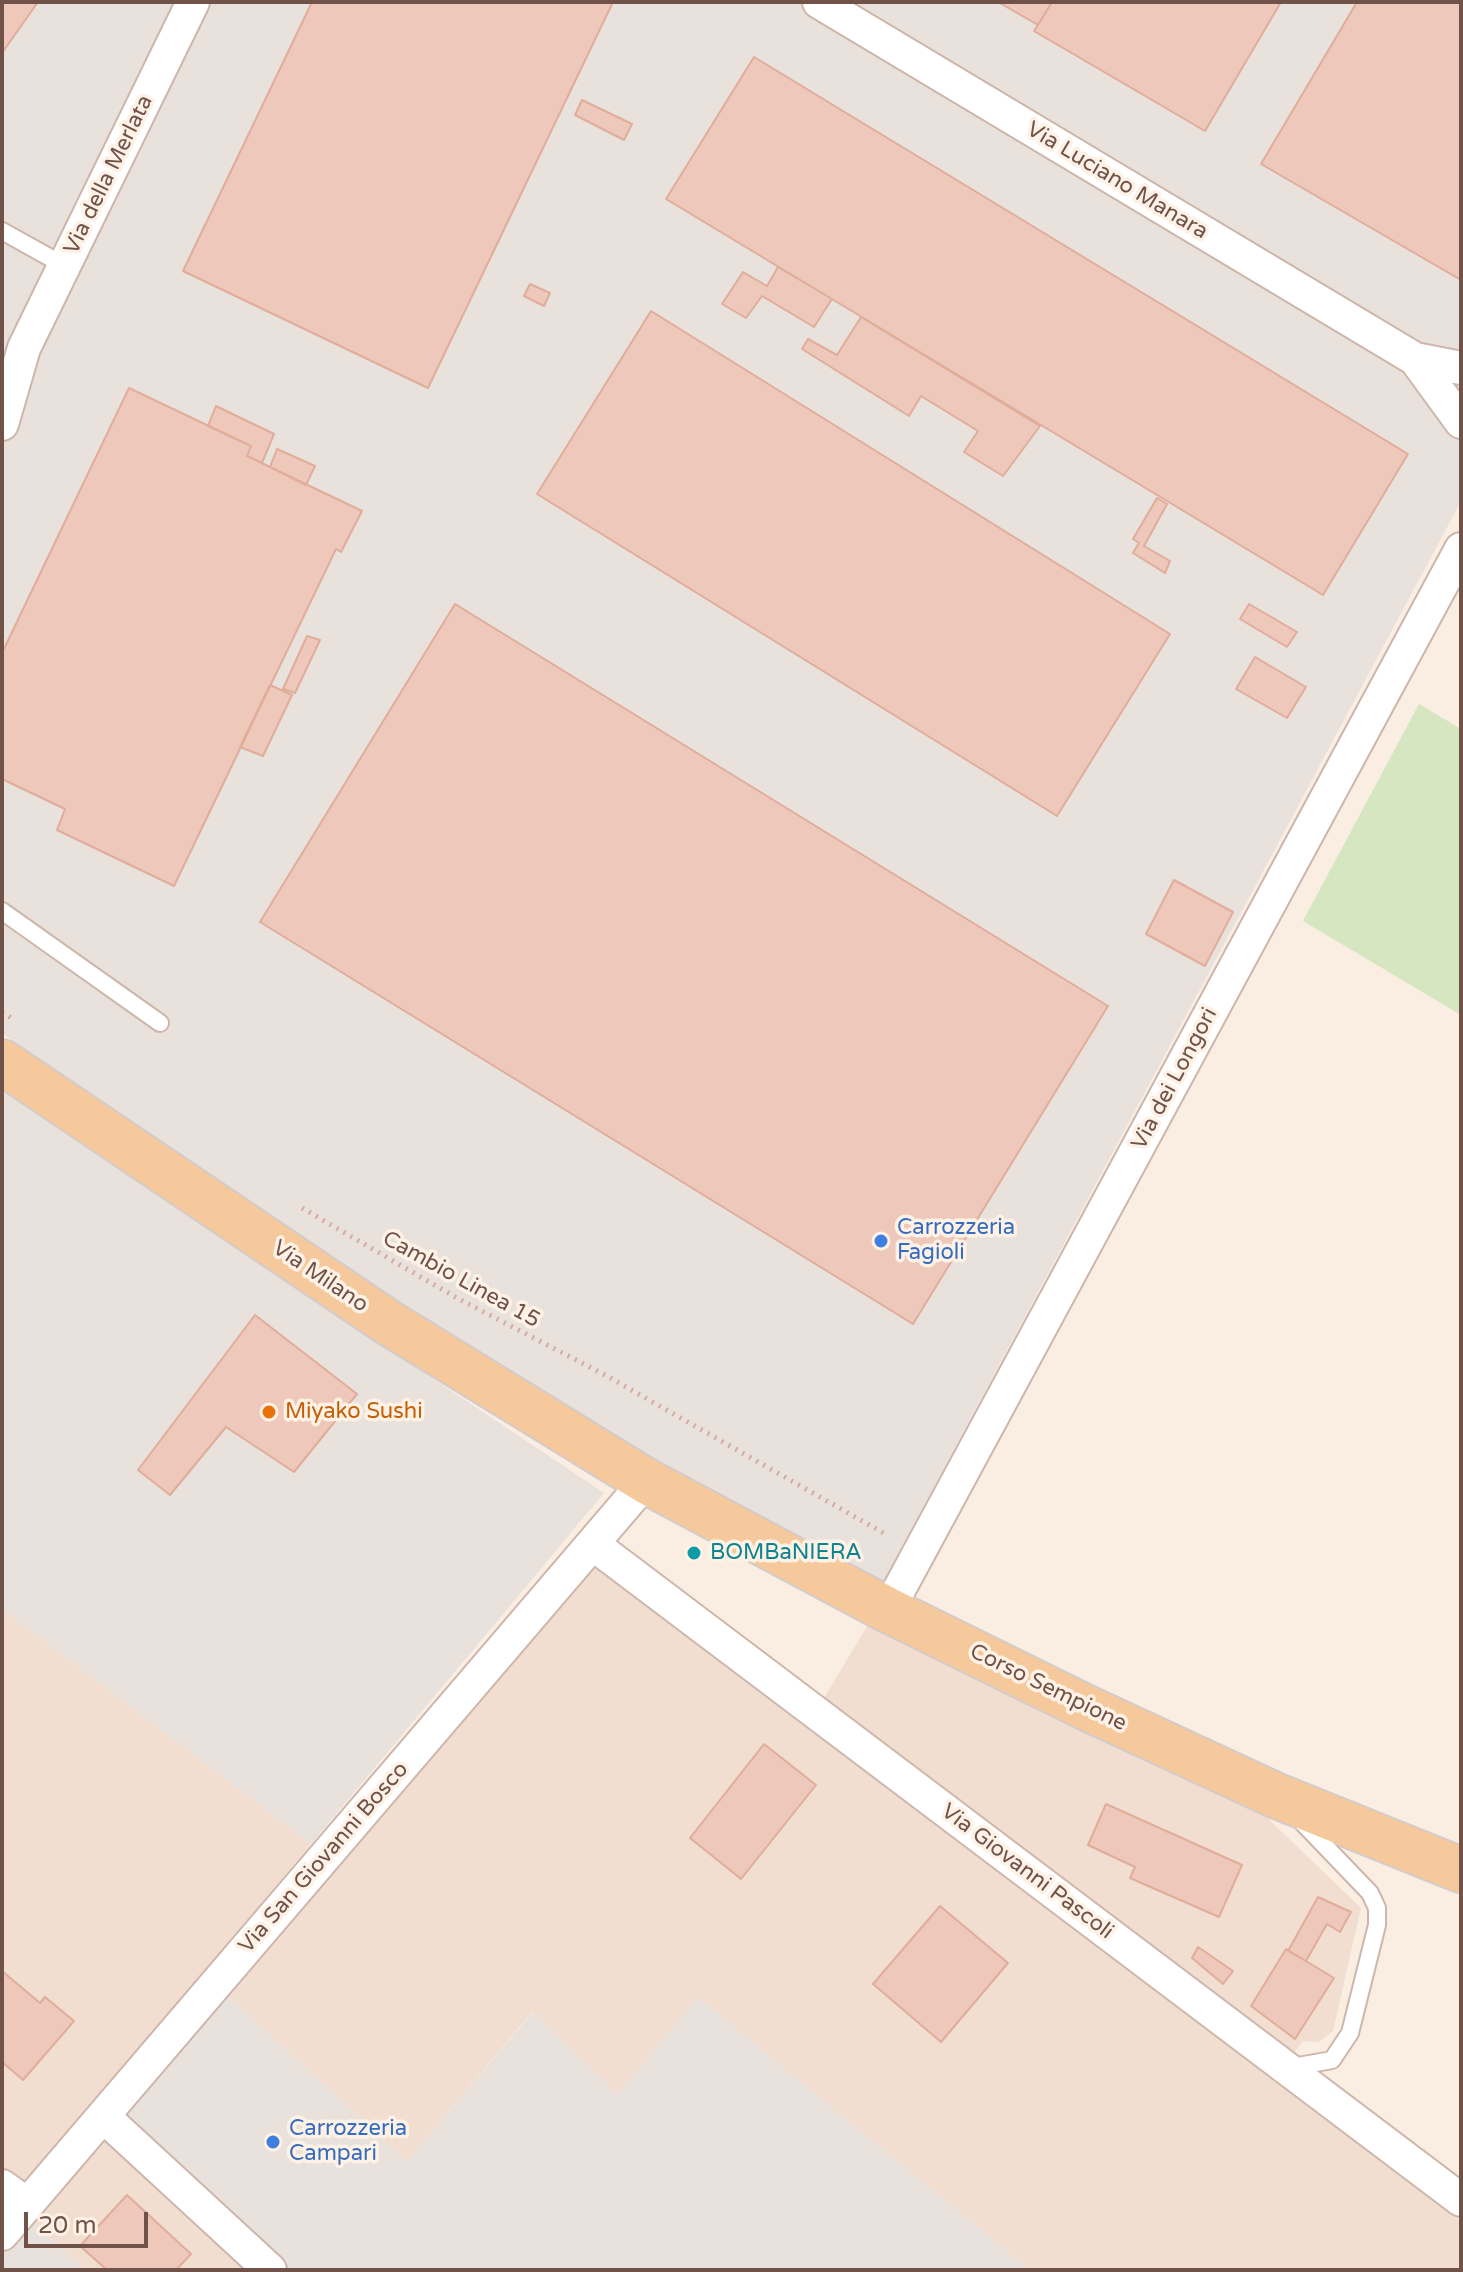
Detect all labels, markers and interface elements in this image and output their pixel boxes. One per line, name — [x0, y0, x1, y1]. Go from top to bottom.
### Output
street label: Via della Merlata — [59, 91, 159, 259]
street label: Via Luciano Manara — [1022, 116, 1212, 246]
street label: Via dei Longori — [1127, 1004, 1223, 1154]
place label: Carrozzeria Fagioli — [897, 1215, 1015, 1266]
street label: Cambio Linea 15 — [378, 1226, 544, 1334]
marker: Carrozzeria Fagioli — [872, 1232, 890, 1250]
street label: Via Milano — [267, 1235, 373, 1319]
place label: Miyako Sushi — [285, 1399, 423, 1425]
marker: Miyako Sushi — [260, 1403, 278, 1421]
place label: BOMBaNIERA — [710, 1540, 862, 1566]
marker: BOMBaNIERA — [685, 1544, 703, 1562]
street label: Corso Sempione — [965, 1639, 1131, 1737]
street label: Via San Giovanni Bosco — [234, 1757, 414, 1959]
street label: Via Giovanni Pascoli — [936, 1799, 1118, 1945]
place label: Carrozzeria Campari — [289, 2116, 407, 2168]
marker: Carrozzeria Campari — [264, 2133, 282, 2151]
scale bar — [28, 2196, 152, 2246]
text: 20 m — [38, 2211, 96, 2240]

